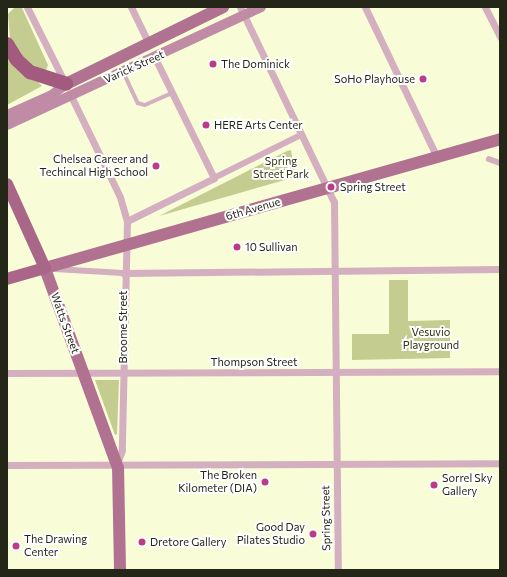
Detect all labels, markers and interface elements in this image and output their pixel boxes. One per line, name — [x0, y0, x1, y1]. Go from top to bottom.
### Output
street label: Varick Street — [102, 48, 166, 86]
place label: The Dominick — [221, 57, 290, 71]
marker: The Dominick — [208, 59, 218, 69]
place label: SoHo Playhouse — [334, 72, 415, 86]
marker: SoHo Playhouse — [418, 74, 428, 84]
place label: HERE Arts Center — [214, 118, 303, 132]
marker: HERE Arts Center — [201, 120, 211, 130]
place label: Chelsea Career and Techincal High School — [39, 153, 148, 179]
park label: Spring Street Park — [253, 155, 309, 181]
marker: Chelsea Career and Techincal High School — [151, 161, 161, 171]
place label: Spring Street — [340, 180, 406, 194]
marker: Spring Street — [325, 181, 337, 193]
street label: 6th Avenue — [224, 195, 282, 223]
place label: 10 Sullivan — [245, 240, 298, 254]
marker: 10 Sullivan — [232, 242, 242, 252]
street label: Broome Street — [116, 290, 130, 364]
street label: Watts Street — [48, 291, 82, 355]
park label: Vesuvio Playground — [403, 326, 459, 352]
street label: Thompson Street — [211, 355, 297, 369]
place label: The Broken Kilometer (DIA) — [178, 469, 257, 495]
place label: Sorrel Sky Gallery — [442, 472, 492, 498]
marker: The Broken Kilometer (DIA) — [260, 477, 270, 487]
marker: Sorrel Sky Gallery — [429, 480, 439, 490]
street label: Spring Street — [319, 485, 333, 551]
place label: Good Day Pilates Studio — [237, 521, 305, 547]
marker: Good Day Pilates Studio — [308, 529, 318, 539]
place label: The Drawing Center — [24, 533, 87, 559]
place label: Dretore Gallery — [150, 535, 226, 549]
marker: Dretore Gallery — [137, 537, 147, 547]
marker: The Drawing Center — [11, 541, 21, 551]

